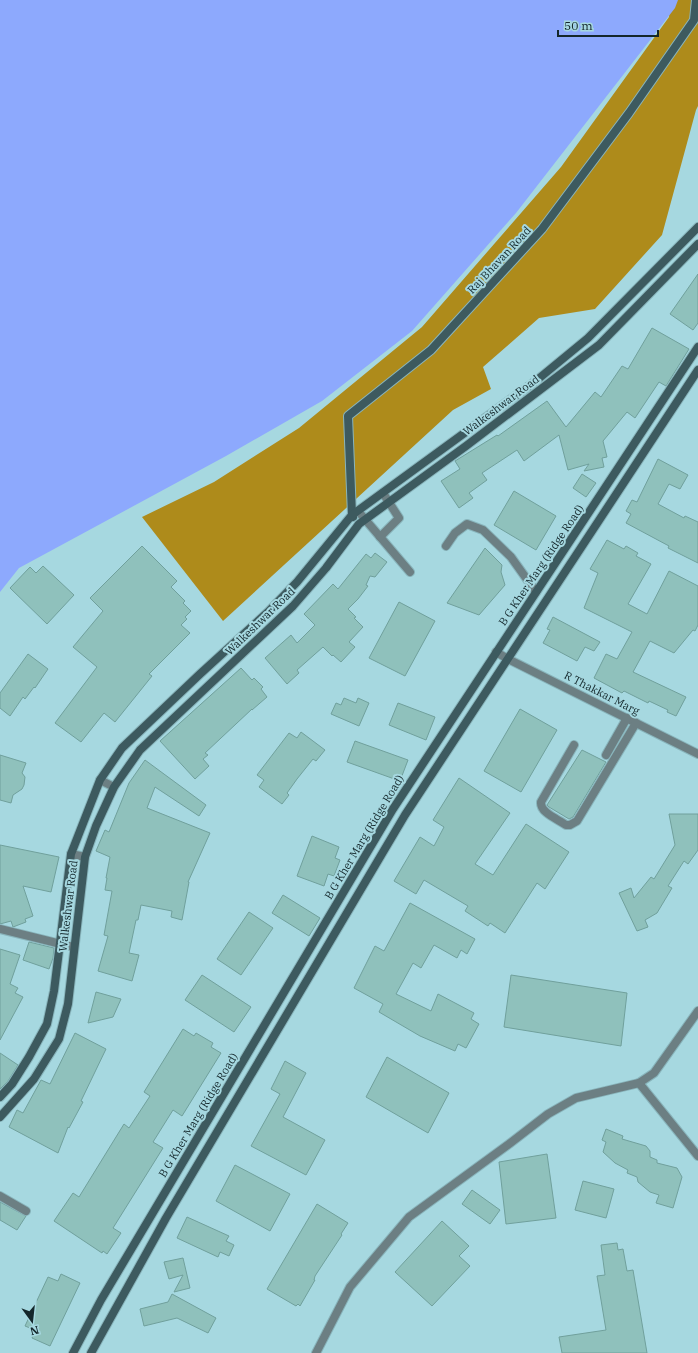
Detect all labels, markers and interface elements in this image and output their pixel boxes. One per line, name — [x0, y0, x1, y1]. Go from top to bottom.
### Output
scale bar — [558, 12, 658, 38]
text: 50 m — [564, 18, 593, 33]
street label: Raj Bhavan Road — [464, 223, 534, 297]
street label: Walkeshwar Road — [460, 372, 542, 438]
street label: B G Kher Marg (Ridge Road) — [495, 502, 587, 628]
street label: Walkeshwar Road — [222, 584, 298, 658]
street label: R Thakkar Marg — [562, 668, 642, 718]
street label: B G Kher Marg (Ridge Road) — [321, 772, 407, 902]
street label: Walkeshwar Road — [55, 859, 81, 952]
street label: B G Kher Marg (Ridge Road) — [155, 1050, 241, 1180]
north arrow — [12, 1301, 52, 1341]
text: N — [28, 1323, 41, 1339]

